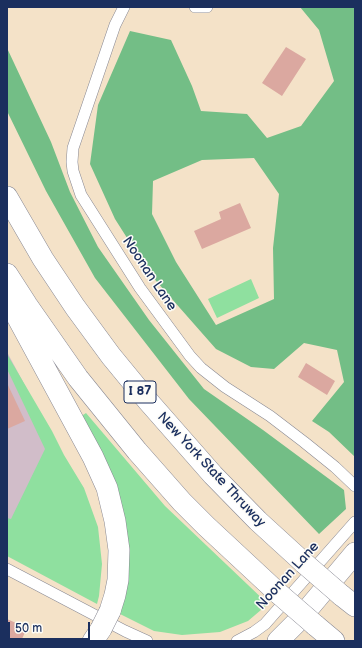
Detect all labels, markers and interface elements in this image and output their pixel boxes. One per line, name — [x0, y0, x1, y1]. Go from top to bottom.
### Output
street label: Noonan Lane — [118, 234, 180, 314]
road number: I 87 — [124, 381, 156, 403]
street label: New York State Thruway — [153, 409, 269, 531]
street label: Noonan Lane — [253, 539, 323, 613]
scale bar — [10, 614, 92, 640]
text: 50 m — [15, 621, 42, 636]

